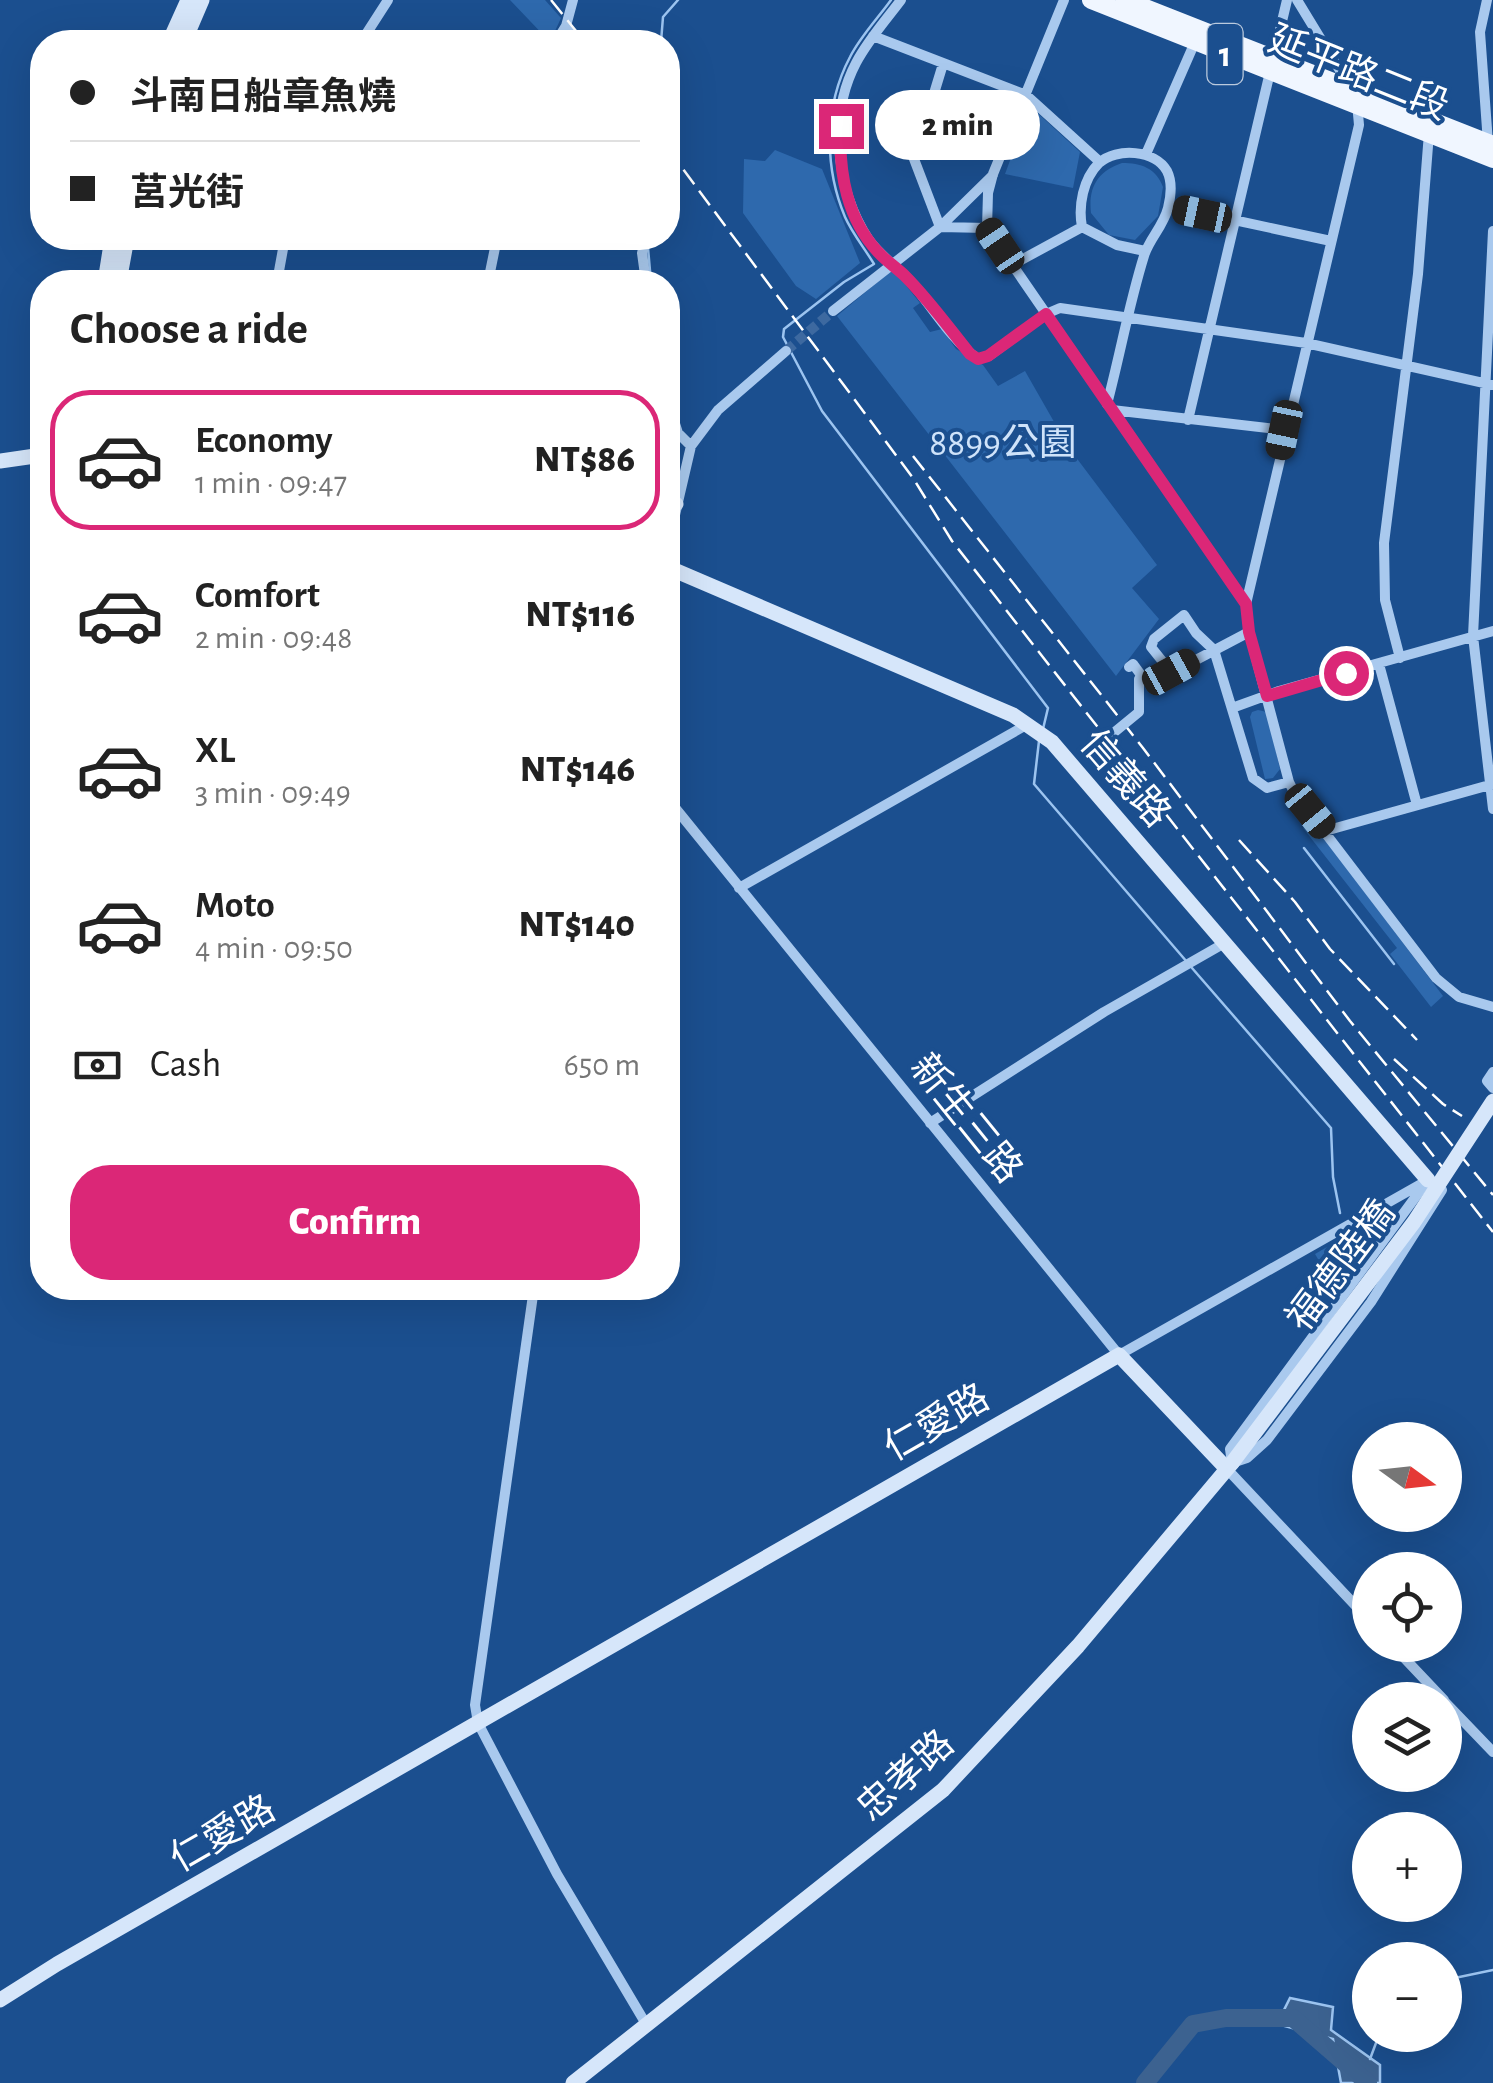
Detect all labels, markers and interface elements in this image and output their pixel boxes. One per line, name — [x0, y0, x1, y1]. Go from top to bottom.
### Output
street label: 延平路二段 — [1263, 18, 1455, 127]
road number: 1 — [1208, 24, 1242, 84]
text: 斗南日船章魚燒 — [130, 79, 396, 117]
callout: 2 min — [876, 91, 1041, 161]
route end — [819, 104, 864, 149]
text: 2 min — [922, 109, 993, 141]
text: 莒光街 — [130, 175, 244, 213]
car — [1170, 193, 1234, 235]
car — [971, 213, 1029, 279]
text: Choose a ride — [70, 307, 308, 352]
car — [1263, 398, 1305, 462]
icon: car — [75, 415, 165, 505]
text: Economy — [195, 422, 333, 460]
park label: 8899公園 — [929, 424, 1077, 463]
text: NT$86 — [534, 441, 635, 479]
text: 1 min · 09:47 — [195, 467, 347, 499]
icon: car — [75, 570, 165, 660]
text: Comfort — [195, 577, 320, 615]
text: NT$116 — [525, 596, 635, 634]
text: 2 min · 09:48 — [195, 622, 352, 654]
car — [1137, 644, 1205, 700]
route start — [1324, 651, 1369, 696]
street label: 信義路 — [1073, 722, 1178, 835]
icon: car — [75, 725, 165, 815]
text: XL — [195, 732, 235, 770]
text: NT$146 — [520, 751, 635, 789]
text: 3 min · 09:49 — [195, 777, 351, 809]
car — [1279, 778, 1341, 844]
icon: car — [75, 880, 165, 970]
text: Moto — [195, 887, 275, 925]
text: NT$140 — [519, 906, 635, 944]
text: 4 min · 09:50 — [195, 932, 353, 964]
icon: cash — [70, 1038, 125, 1093]
text: Cash — [150, 1046, 221, 1084]
street label: 新生三路 — [903, 1046, 1030, 1190]
text: 650 m — [564, 1049, 640, 1081]
button: Confirm — [70, 1165, 640, 1280]
street label: 福德陸橋 — [1278, 1192, 1403, 1338]
street label: 仁愛路 — [877, 1377, 996, 1469]
north arrow — [1352, 1422, 1462, 1532]
map controls — [1352, 1422, 1462, 2052]
button: locate — [1352, 1552, 1462, 1662]
button: layers — [1352, 1682, 1462, 1792]
street label: 忠孝路 — [849, 1722, 961, 1829]
street label: 仁愛路 — [163, 1788, 282, 1880]
button: + — [1352, 1812, 1462, 1922]
button: − — [1352, 1942, 1462, 2052]

